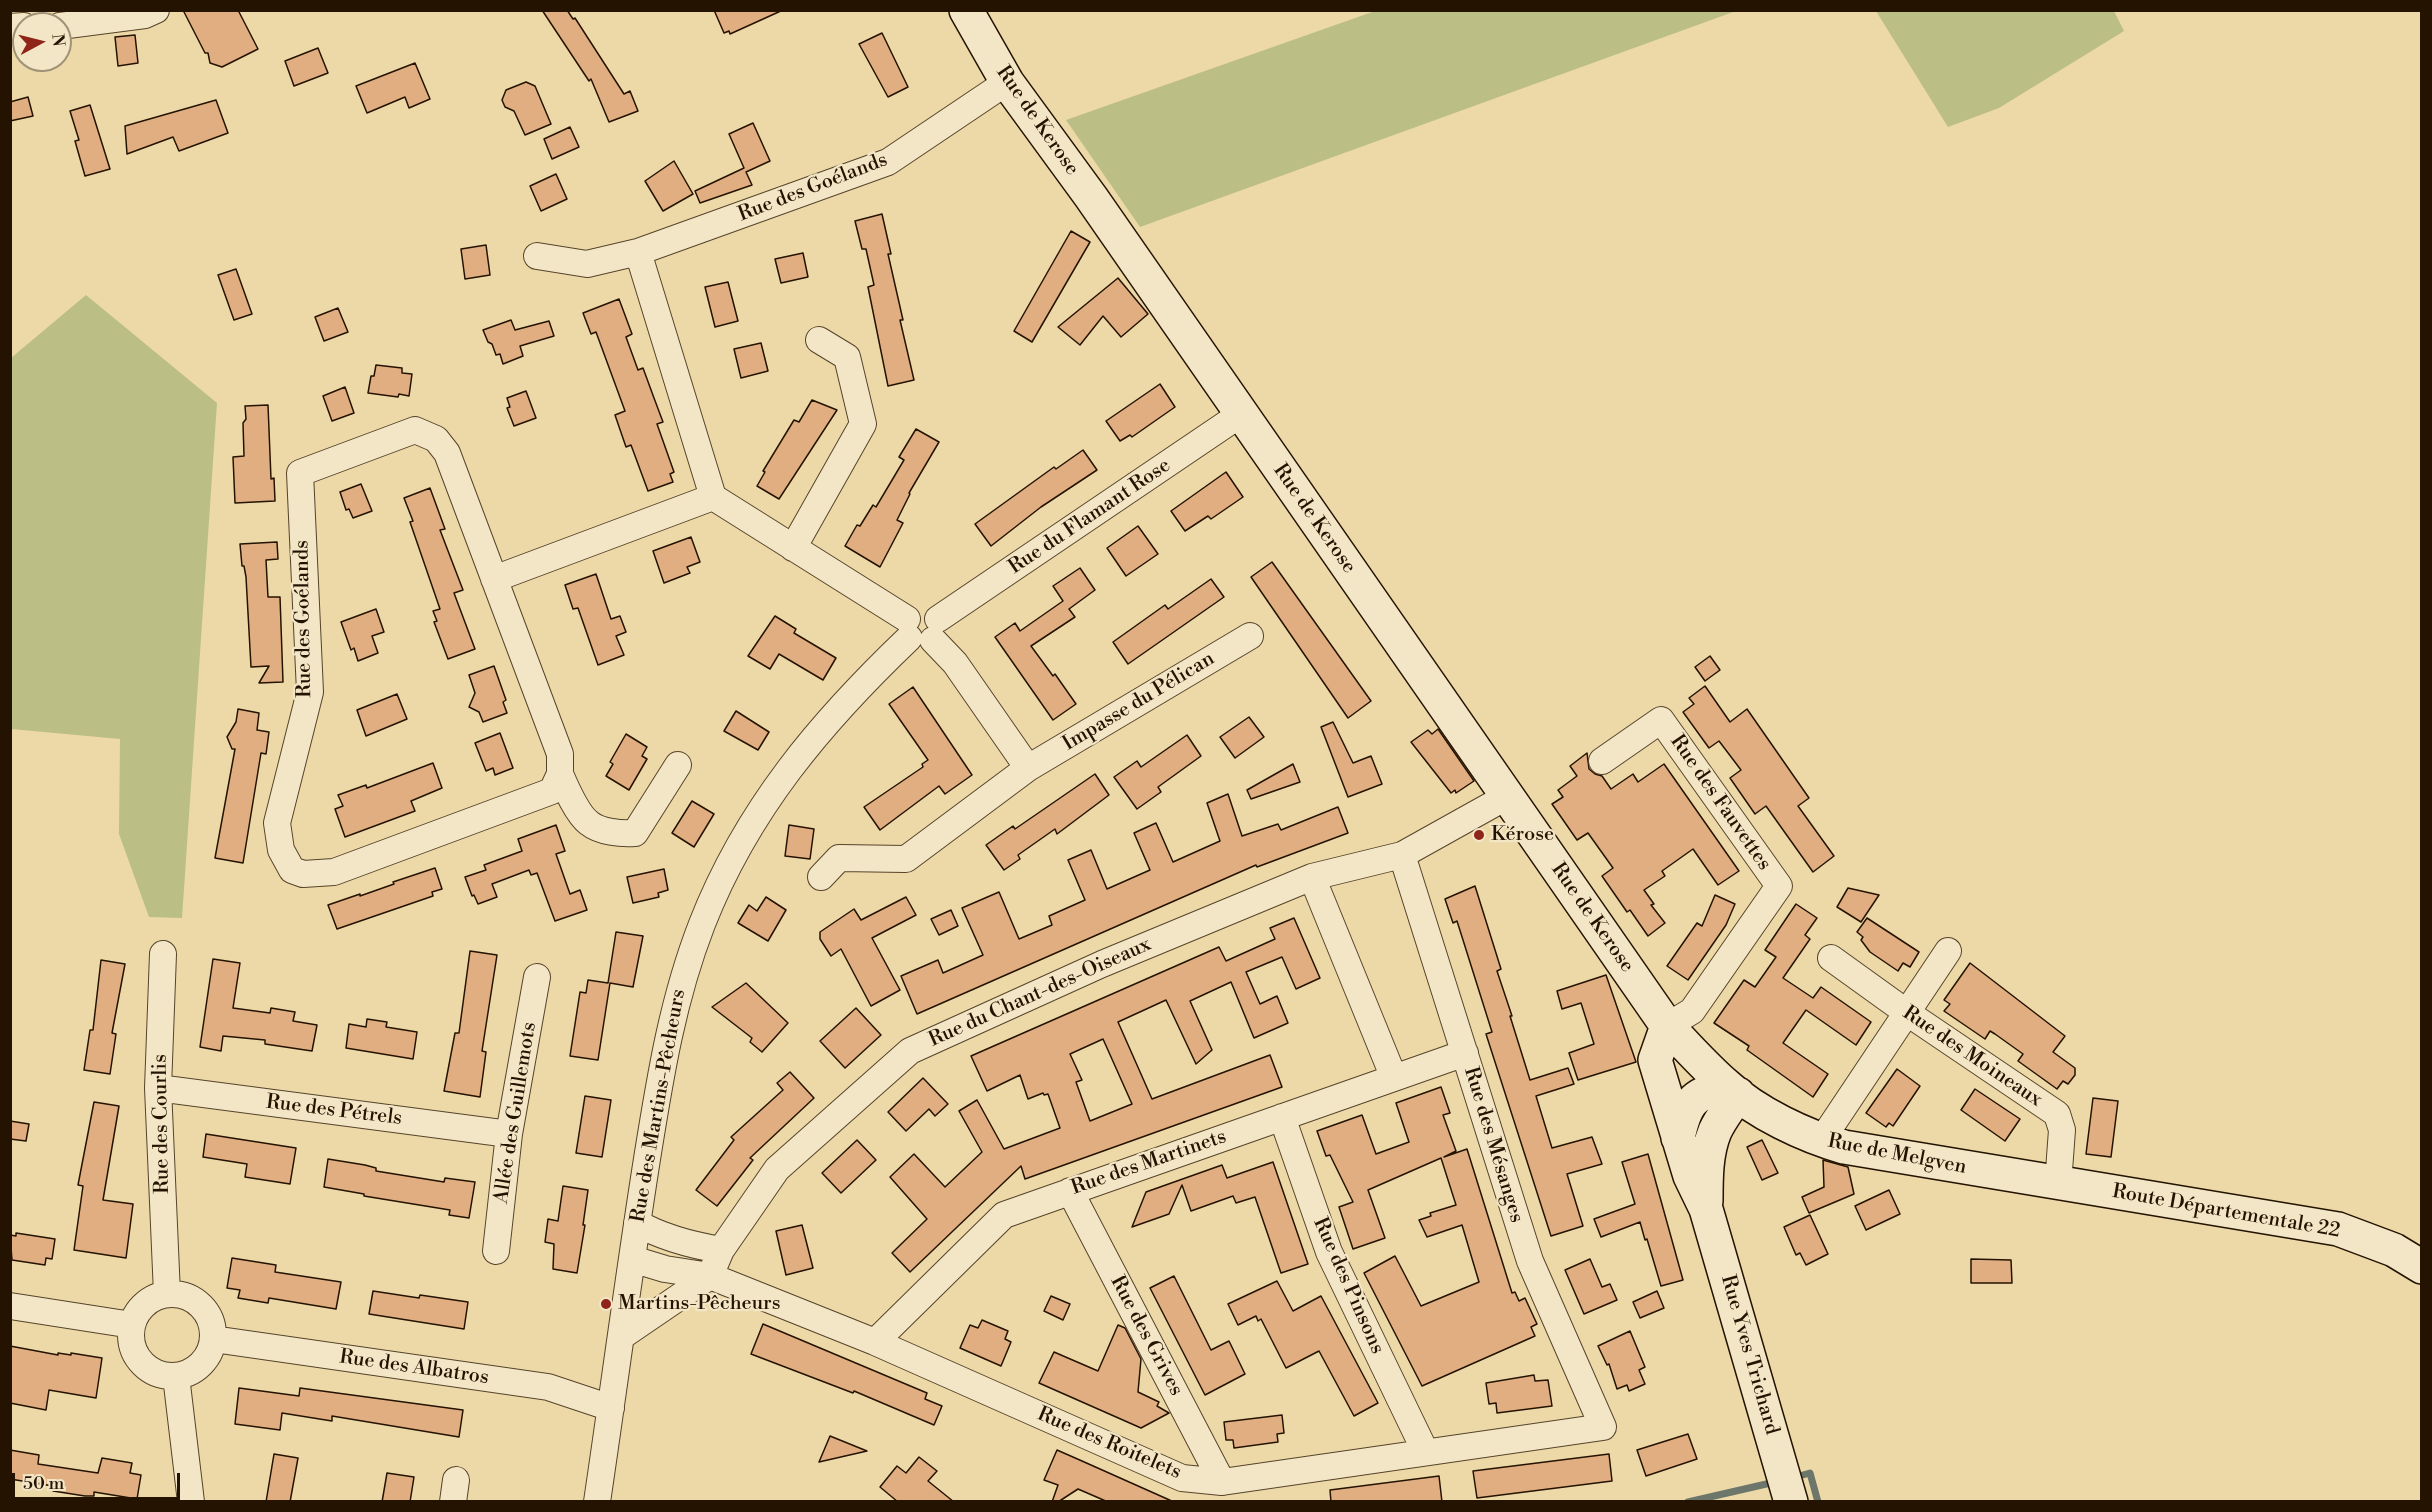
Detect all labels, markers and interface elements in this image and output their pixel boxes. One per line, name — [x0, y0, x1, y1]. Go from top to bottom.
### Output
north arrow — [12, 12, 72, 72]
text: N — [47, 33, 69, 48]
street label: Rue de Kerose — [990, 62, 1084, 180]
street label: Rue des Goélands — [735, 148, 891, 228]
street label: Rue du Flamant Rose — [1005, 454, 1175, 580]
street label: Rue de Kerose — [1267, 460, 1361, 578]
street label: Rue des Goélands — [291, 540, 317, 698]
street label: Impasse du Pélican — [1059, 647, 1219, 757]
street label: Rue des Fauvettes — [1664, 731, 1776, 875]
place label: Kérose — [1491, 823, 1554, 847]
marker: Kérose — [1472, 828, 1486, 842]
street label: Rue de Kerose — [1545, 859, 1639, 977]
street label: Rue du Chant-des-Oiseaux — [925, 933, 1155, 1053]
street label: Rue des Martins-Pêcheurs — [627, 988, 691, 1224]
street label: Rue des Moineaux — [1898, 1001, 2046, 1113]
street label: Allée des Guillemots — [490, 1021, 542, 1205]
street label: Rue des Courlis — [149, 1054, 175, 1194]
street label: Rue des Mésanges — [1458, 1064, 1528, 1226]
street label: Rue des Pétrels — [265, 1091, 403, 1131]
street label: Rue des Martinets — [1068, 1125, 1230, 1201]
street label: Rue de Melgven — [1826, 1130, 1968, 1180]
street label: Route Départementale 22 — [2110, 1180, 2342, 1244]
street label: Rue des Pinsons — [1307, 1214, 1389, 1358]
street label: Rue des Grives — [1104, 1272, 1188, 1400]
street label: Rue Yves Trichard — [1715, 1272, 1783, 1438]
place label: Martins-Pêcheurs — [618, 1292, 781, 1316]
marker: Martins-Pêcheurs — [599, 1297, 613, 1311]
street label: Rue des Albatros — [338, 1346, 490, 1390]
street label: Rue des Roitelets — [1033, 1403, 1185, 1485]
scale bar — [15, 1461, 183, 1499]
text: 50 m — [23, 1472, 64, 1495]

